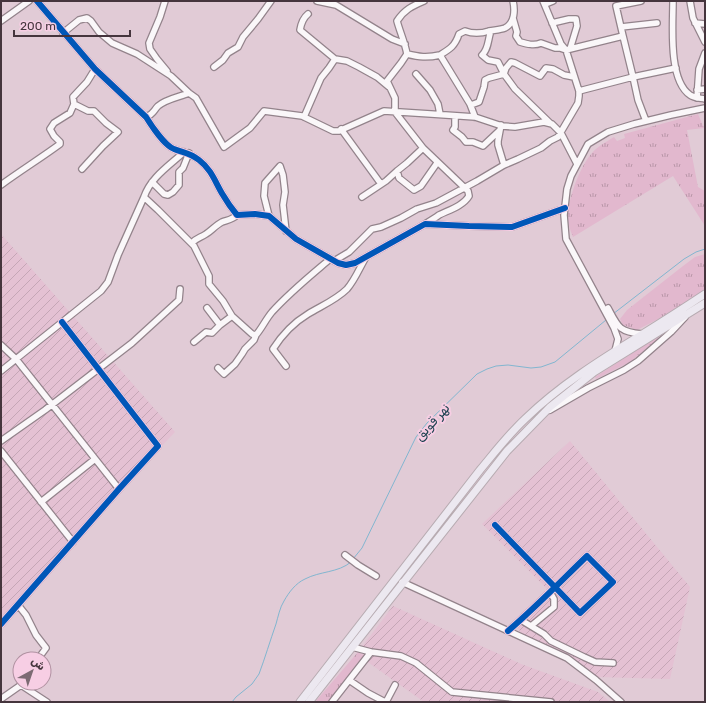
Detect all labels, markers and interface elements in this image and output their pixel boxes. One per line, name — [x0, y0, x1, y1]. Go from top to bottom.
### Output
scale bar — [14, 12, 130, 38]
text: 200 m — [20, 19, 56, 33]
water label: نهر قويق — [411, 400, 453, 444]
north arrow — [12, 651, 52, 691]
text: ش — [29, 654, 48, 673]

